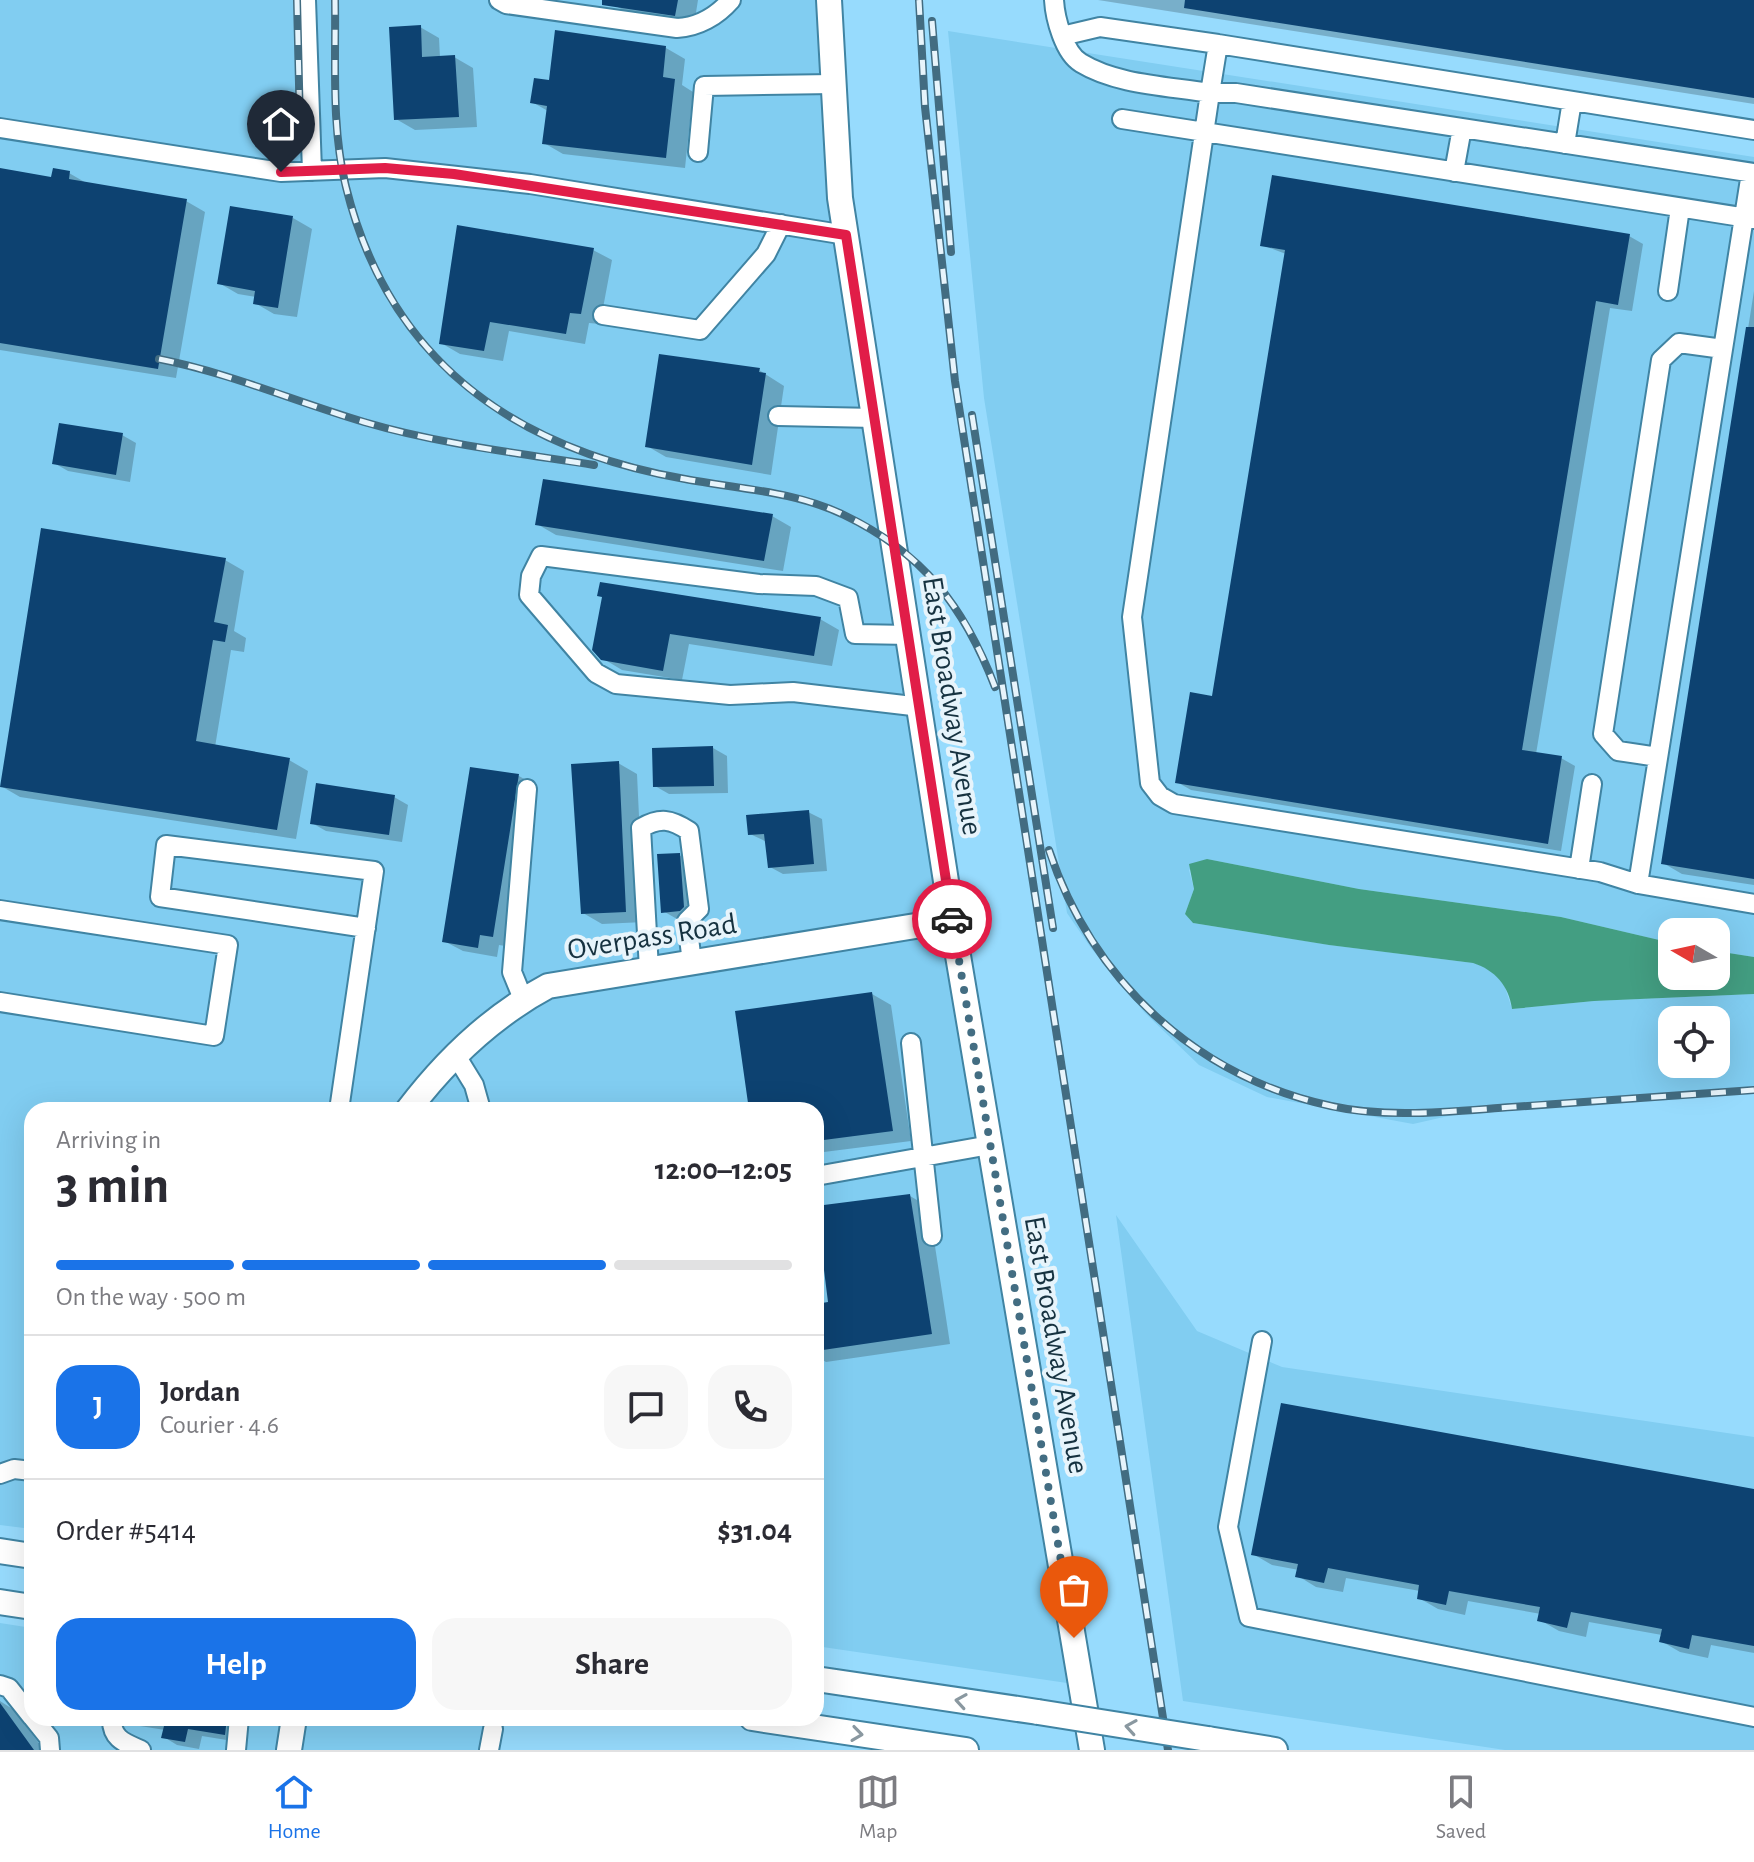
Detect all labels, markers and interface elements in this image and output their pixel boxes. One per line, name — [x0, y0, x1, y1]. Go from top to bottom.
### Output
pin — [247, 90, 315, 172]
icon: home — [259, 102, 303, 146]
street label: East Broadway Avenue — [917, 575, 987, 837]
courier — [912, 879, 992, 959]
icon: car — [930, 897, 974, 941]
street label: Overpass Road — [565, 909, 739, 965]
north arrow — [1658, 918, 1730, 990]
map controls — [1658, 918, 1730, 1078]
button: locate — [1658, 1006, 1730, 1078]
text: Arriving in — [56, 1127, 161, 1153]
text: 12:00–12:05 — [655, 1155, 792, 1185]
text: 3 min — [56, 1160, 169, 1212]
street label: East Broadway Avenue — [1019, 1214, 1093, 1476]
text: On the way · 500 m — [56, 1284, 246, 1310]
button: chat — [604, 1365, 688, 1449]
button: phone — [708, 1365, 792, 1449]
text: Jordan — [160, 1377, 240, 1407]
text: J — [93, 1392, 103, 1422]
text: Courier · 4.6 — [160, 1412, 279, 1438]
text: Order #5414 — [56, 1516, 196, 1546]
text: $31.04 — [717, 1516, 792, 1546]
pin — [1040, 1556, 1108, 1638]
icon: bag — [1052, 1568, 1096, 1612]
button: Help — [56, 1618, 416, 1710]
button: Share — [432, 1618, 792, 1710]
one-way arrow — [954, 1693, 968, 1710]
one-way arrow — [1124, 1719, 1138, 1736]
one-way arrow — [850, 1725, 864, 1742]
tab: Home — [268, 1770, 321, 1844]
tab: Map — [856, 1770, 900, 1844]
tab: Saved — [1436, 1770, 1486, 1844]

